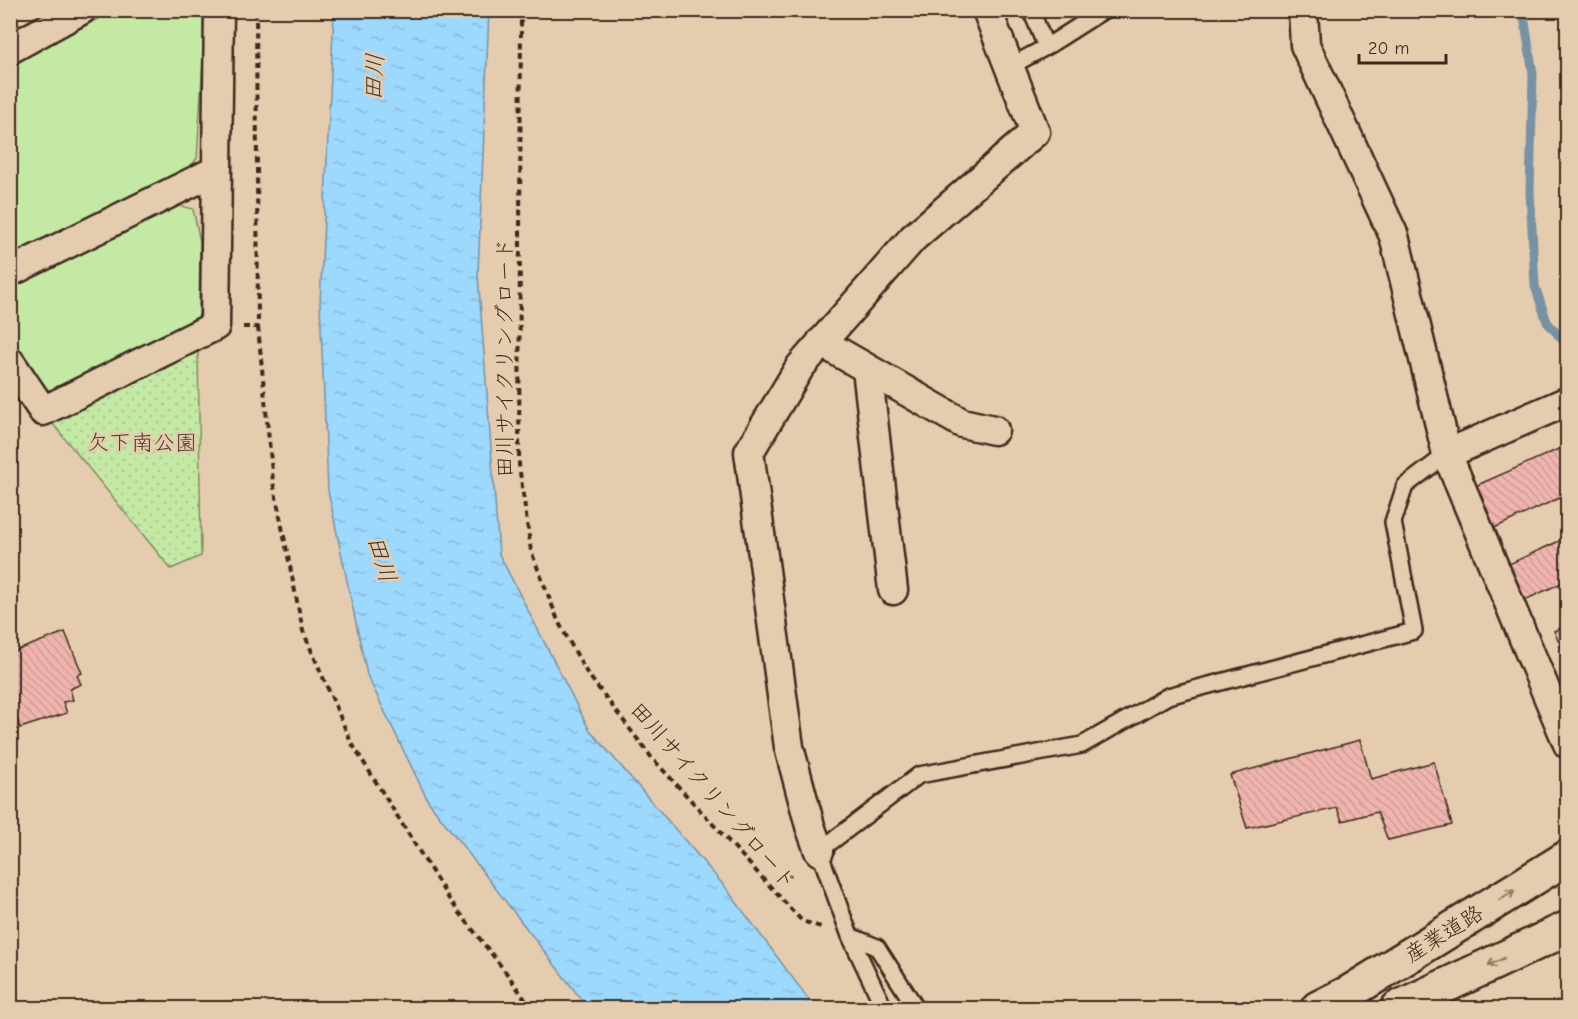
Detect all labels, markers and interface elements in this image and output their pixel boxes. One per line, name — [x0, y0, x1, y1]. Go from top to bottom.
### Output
scale bar — [1359, 27, 1446, 65]
text: 20 m — [1368, 38, 1409, 59]
water label: 田川 — [359, 52, 389, 102]
street label: 田川サイクリングロード — [492, 238, 518, 478]
park label: 欠下南公園 — [87, 430, 197, 456]
water label: 田川 — [362, 532, 402, 586]
street label: 田川サイクリングロード — [625, 697, 801, 895]
one-way arrow — [1498, 888, 1515, 900]
street label: 産業道路 — [1400, 900, 1488, 968]
one-way arrow — [1487, 956, 1505, 968]

